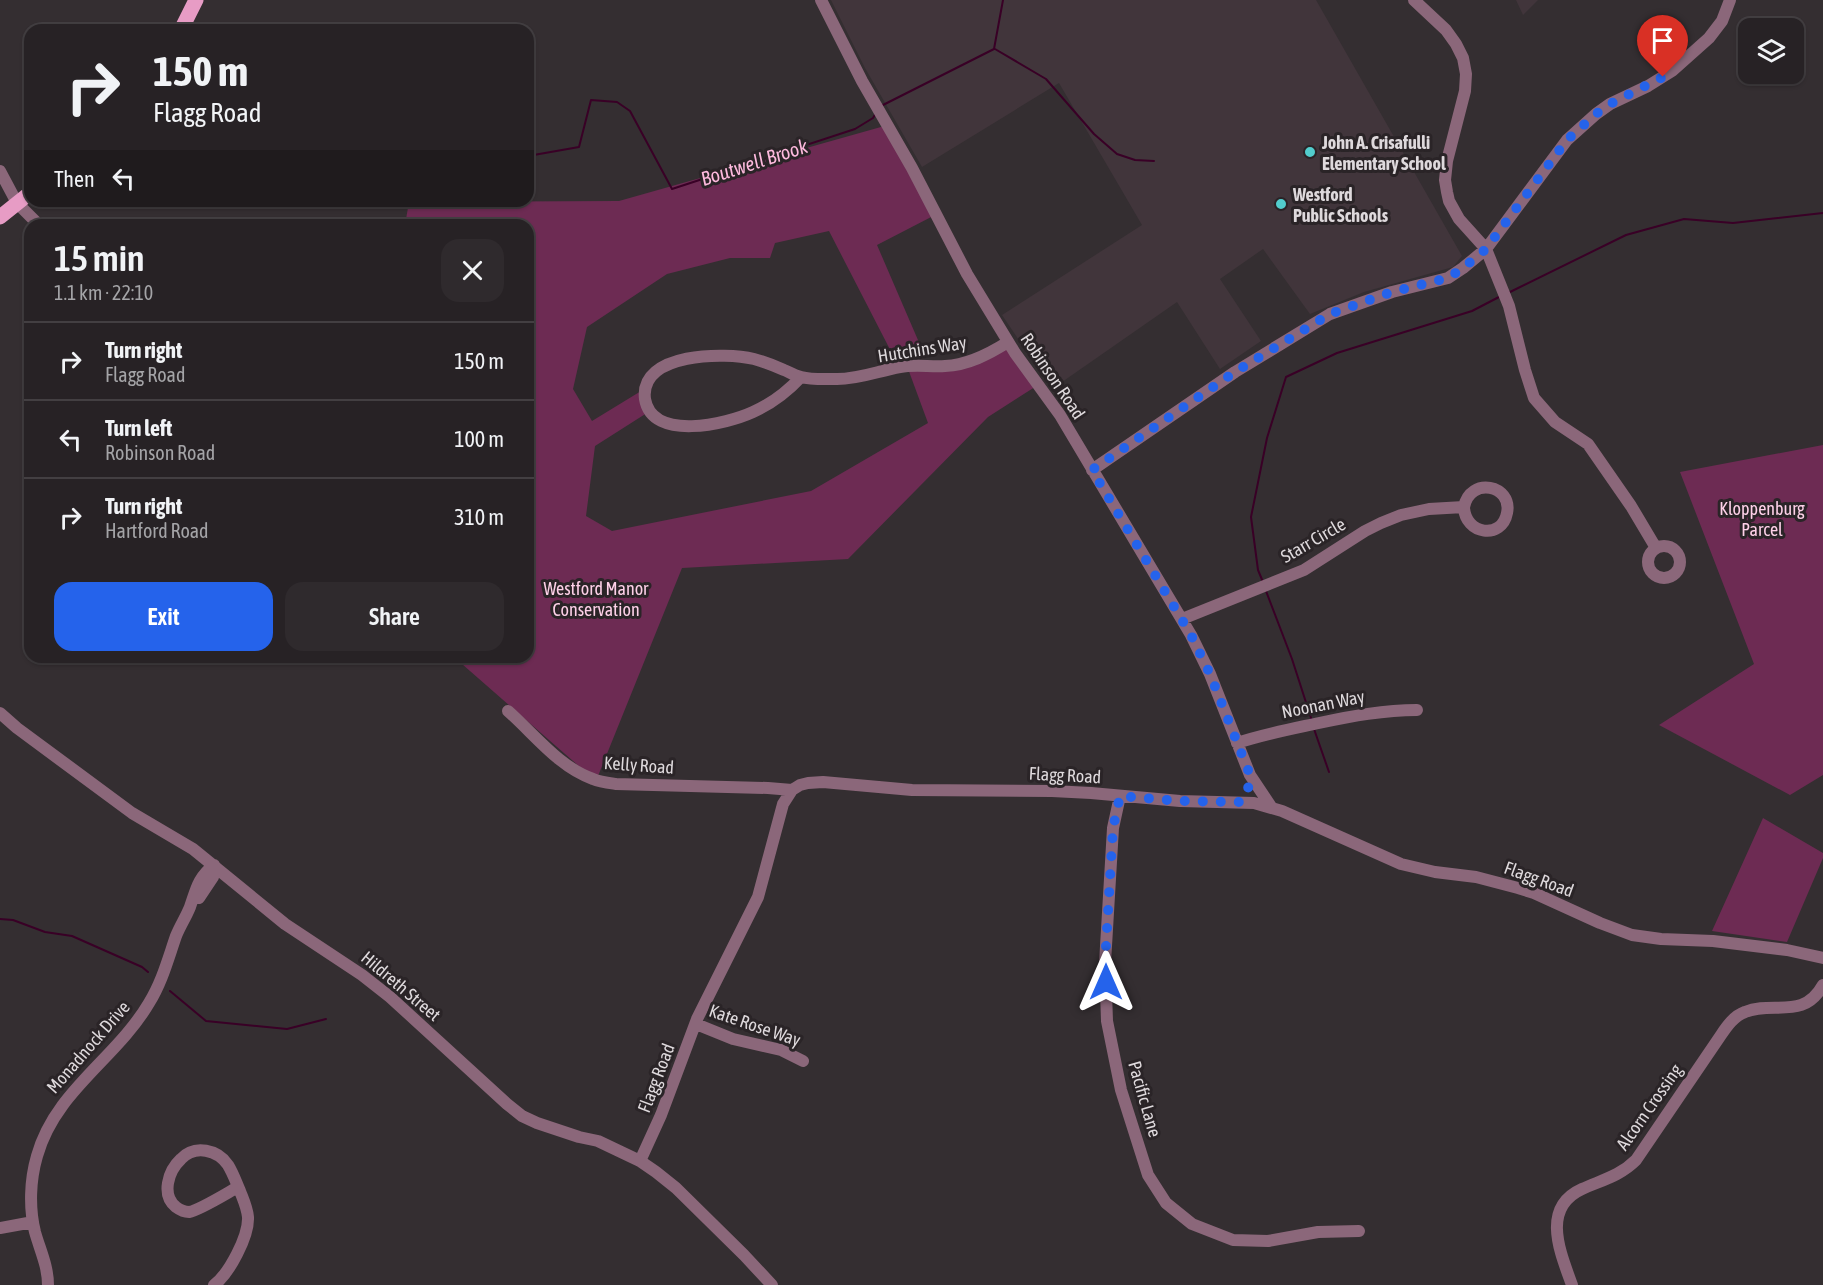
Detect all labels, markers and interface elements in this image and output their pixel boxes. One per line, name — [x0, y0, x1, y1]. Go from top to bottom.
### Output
pin — [1637, 15, 1688, 77]
map controls — [1738, 18, 1804, 84]
button: layers — [1738, 18, 1804, 84]
icon: arrive — [1646, 24, 1679, 57]
text: 150 m — [153, 47, 248, 95]
icon: right — [54, 48, 132, 126]
text: Flagg Road — [153, 97, 262, 128]
place label: John A. Crisafulli Elementary School — [1321, 132, 1446, 174]
water label: Boutwell Brook — [698, 134, 810, 190]
marker: John A. Crisafulli Elementary School — [1303, 145, 1317, 159]
icon: left — [107, 162, 140, 195]
text: Then — [54, 166, 95, 192]
place label: Westford Public Schools — [1292, 184, 1389, 226]
marker: Westford Public Schools — [1274, 197, 1288, 211]
text: 15 min — [54, 237, 144, 279]
button: close — [441, 239, 504, 302]
text: 1.1 km · 22:10 — [54, 281, 153, 304]
street label: Robinson Road — [1017, 329, 1089, 423]
street label: Hutchins Way — [876, 332, 968, 366]
text: Turn right — [105, 337, 182, 363]
icon: right — [54, 345, 87, 378]
text: 150 m — [454, 348, 504, 374]
text: Flagg Road — [105, 363, 185, 386]
text: Turn left — [105, 415, 172, 441]
icon: left — [54, 423, 87, 456]
text: 100 m — [454, 426, 504, 452]
text: Robinson Road — [105, 441, 215, 464]
text: Turn right — [105, 493, 182, 519]
park label: Kloppenburg Parcel — [1719, 498, 1805, 540]
icon: right — [54, 501, 87, 534]
text: 310 m — [454, 504, 504, 530]
street label: Starr Circle — [1277, 513, 1349, 567]
text: Hartford Road — [105, 519, 209, 542]
park label: Westford Manor Conservation — [544, 578, 649, 620]
button: Exit — [54, 582, 273, 651]
button: Share — [285, 582, 504, 651]
street label: Noonan Way — [1280, 686, 1366, 722]
street label: Kelly Road — [603, 752, 675, 778]
street label: Flagg Road — [1028, 763, 1102, 787]
street label: Flagg Road — [1501, 857, 1577, 901]
street label: Hildreth Street — [357, 947, 445, 1025]
position arrow — [1074, 950, 1138, 1014]
street label: Monadnock Drive — [42, 997, 134, 1097]
street label: Kate Rose Way — [707, 1000, 803, 1050]
street label: Flagg Road — [633, 1040, 679, 1116]
street label: Pacific Lane — [1124, 1059, 1166, 1139]
street label: Alcorn Crossing — [1612, 1060, 1686, 1154]

